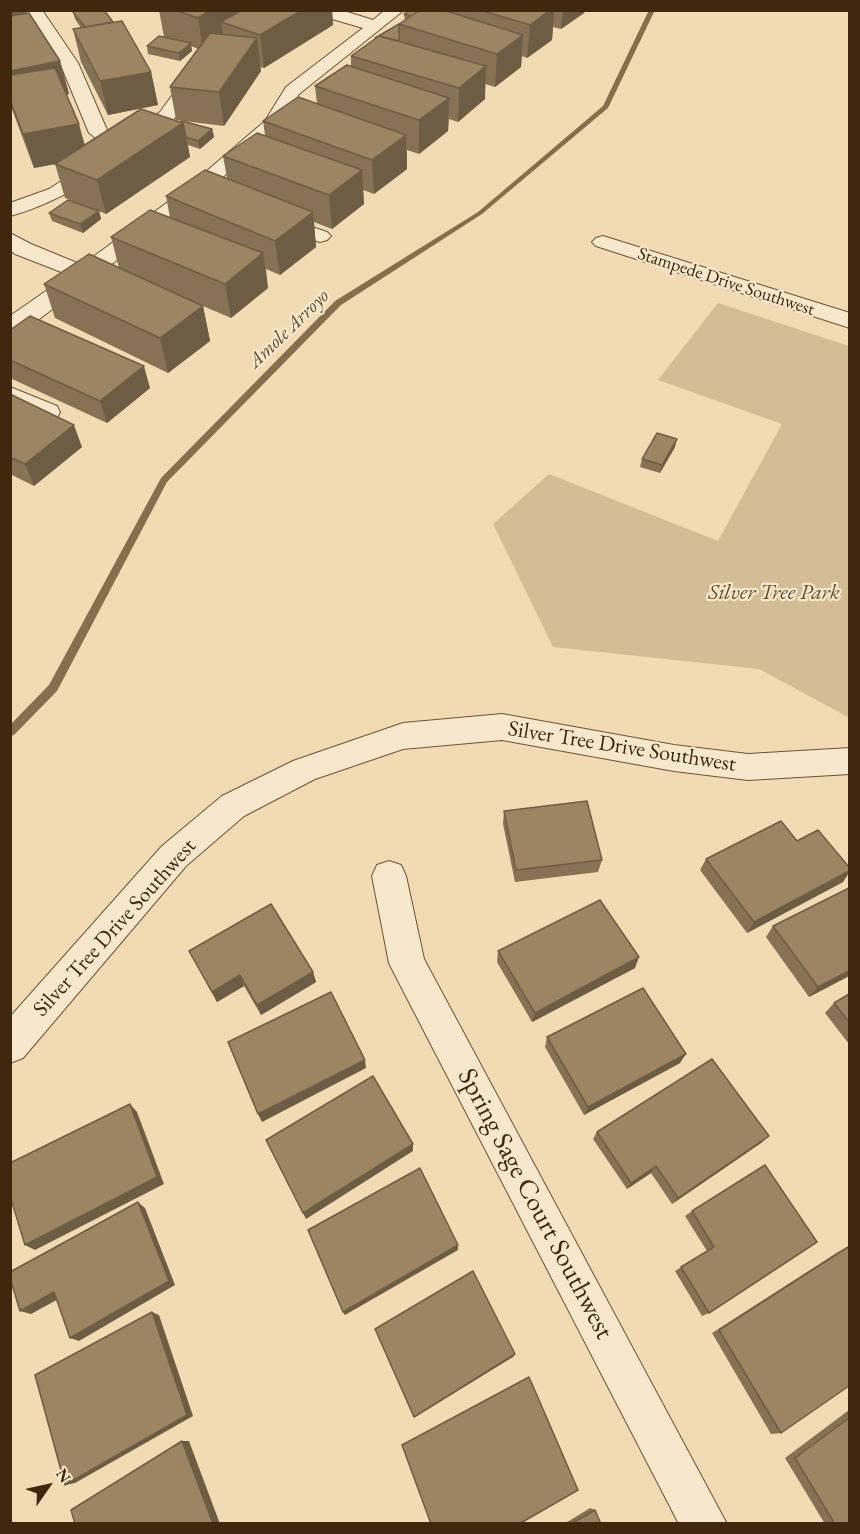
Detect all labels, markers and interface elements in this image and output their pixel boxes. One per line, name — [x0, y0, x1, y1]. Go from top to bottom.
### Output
street label: Stampede Drive Southwest — [635, 243, 817, 321]
water label: Amole Arroyo — [243, 284, 335, 374]
park label: Silver Tree Park — [708, 580, 840, 606]
street label: Silver Tree Drive Southwest — [506, 716, 738, 778]
street label: Silver Tree Drive Southwest — [28, 834, 202, 1022]
street label: Spring Sage Court Southwest — [450, 1063, 620, 1345]
north arrow — [18, 1456, 78, 1516]
text: N — [51, 1464, 76, 1487]

